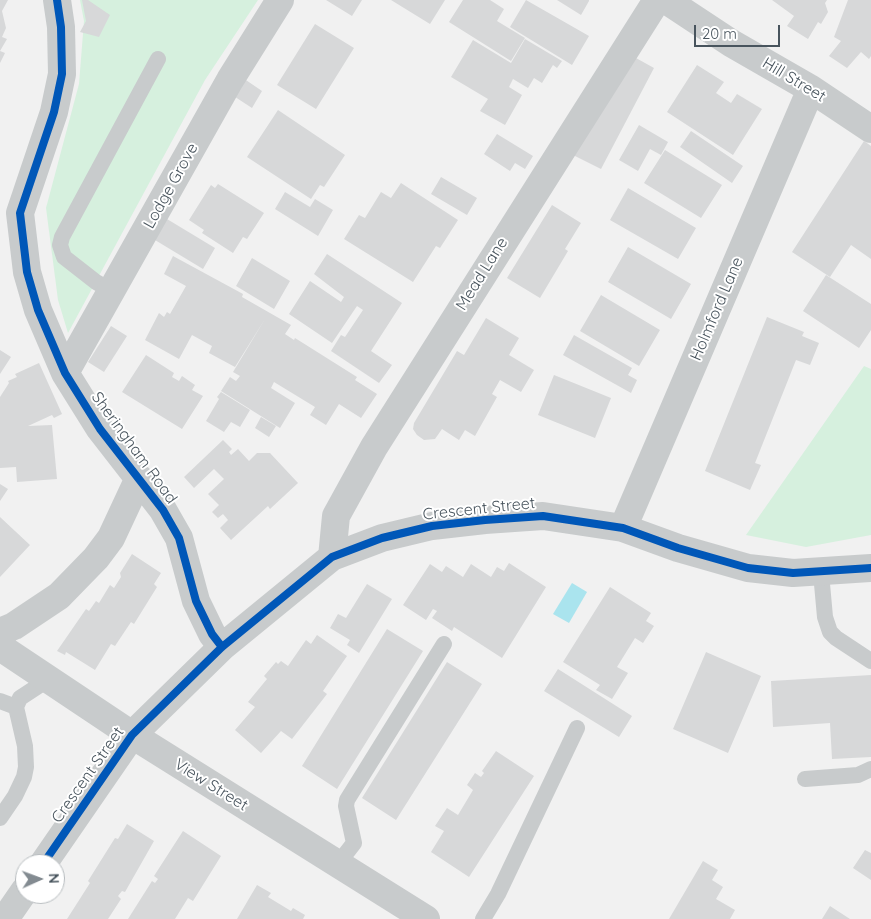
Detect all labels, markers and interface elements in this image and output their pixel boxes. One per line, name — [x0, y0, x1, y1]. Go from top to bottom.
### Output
scale bar — [696, 15, 782, 47]
text: 20 m — [702, 24, 737, 43]
street label: Hill Street — [759, 54, 829, 106]
street label: Lodge Grove — [140, 140, 202, 232]
street label: Mead Lane — [452, 234, 512, 314]
street label: Holmford Lane — [687, 254, 747, 364]
street label: Sheringham Road — [87, 388, 181, 508]
street label: Crescent Street — [422, 494, 536, 524]
street label: Crescent Street — [48, 723, 128, 827]
street label: View Street — [171, 755, 251, 815]
north arrow — [15, 854, 65, 904]
text: N — [45, 873, 63, 884]

